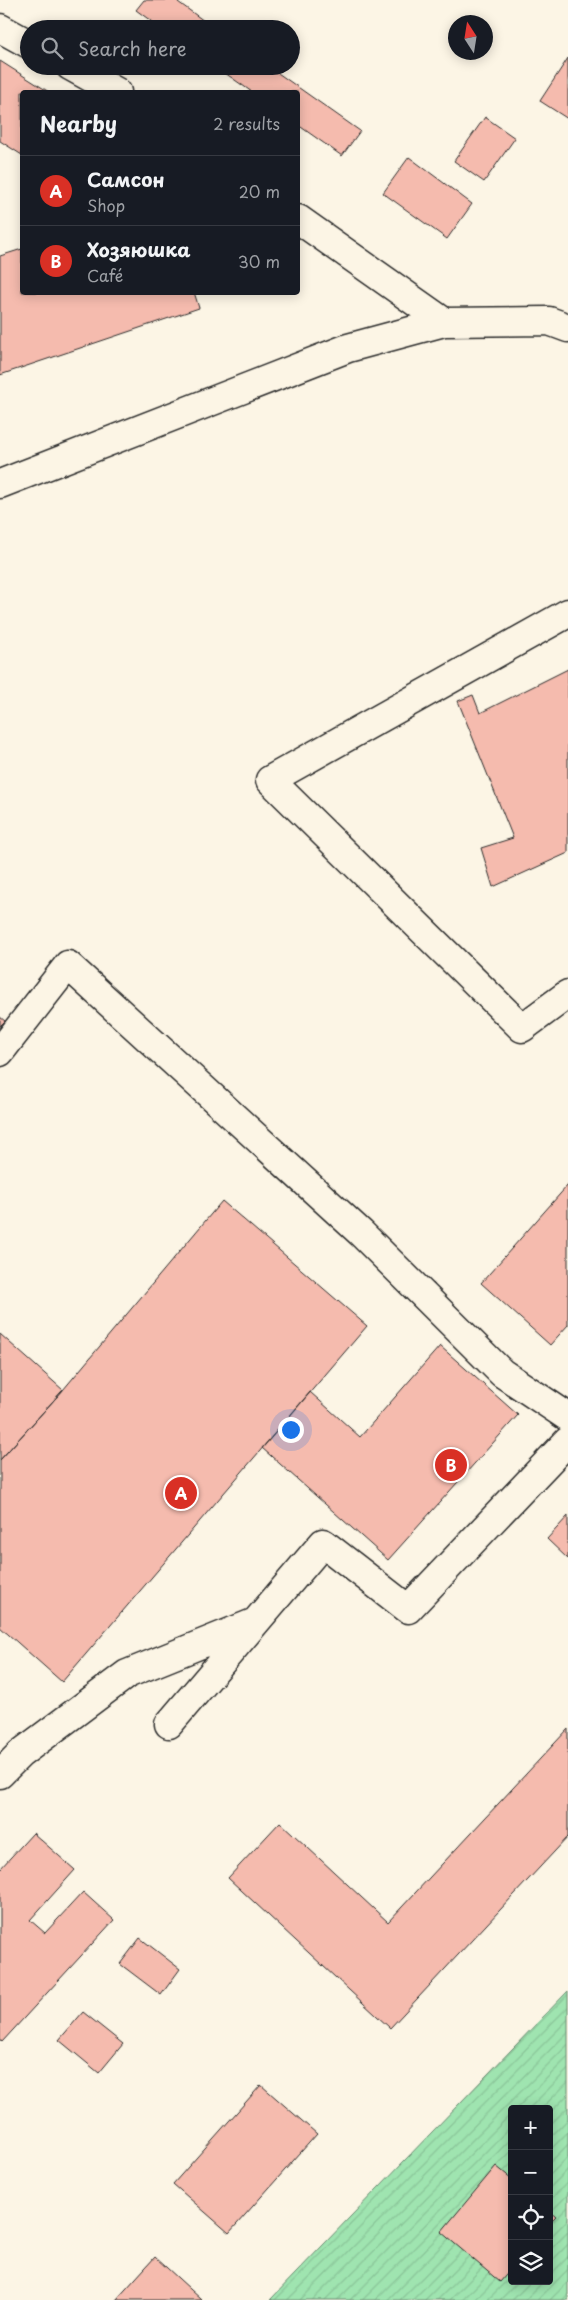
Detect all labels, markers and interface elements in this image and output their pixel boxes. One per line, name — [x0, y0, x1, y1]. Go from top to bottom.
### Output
north arrow — [448, 15, 493, 60]
search box — [20, 20, 300, 75]
icon: search — [38, 34, 66, 62]
text: Search here — [78, 34, 187, 62]
text: Nearby — [40, 107, 117, 139]
text: 2 results — [213, 111, 280, 135]
text: Самсон — [87, 165, 164, 193]
text: A — [50, 179, 62, 203]
text: 20 m — [239, 179, 280, 203]
text: Shop — [87, 193, 125, 217]
text: Хозяюшка — [87, 235, 190, 263]
text: B — [51, 249, 61, 273]
text: 30 m — [238, 249, 280, 273]
text: Café — [87, 263, 123, 287]
your location — [278, 1417, 304, 1443]
pin: B — [435, 1446, 467, 1484]
pin: A — [165, 1474, 197, 1512]
map controls — [508, 2105, 553, 2285]
button: + — [508, 2105, 553, 2150]
button: − — [508, 2150, 553, 2195]
button: locate — [508, 2195, 553, 2240]
button: layers — [508, 2240, 553, 2285]

